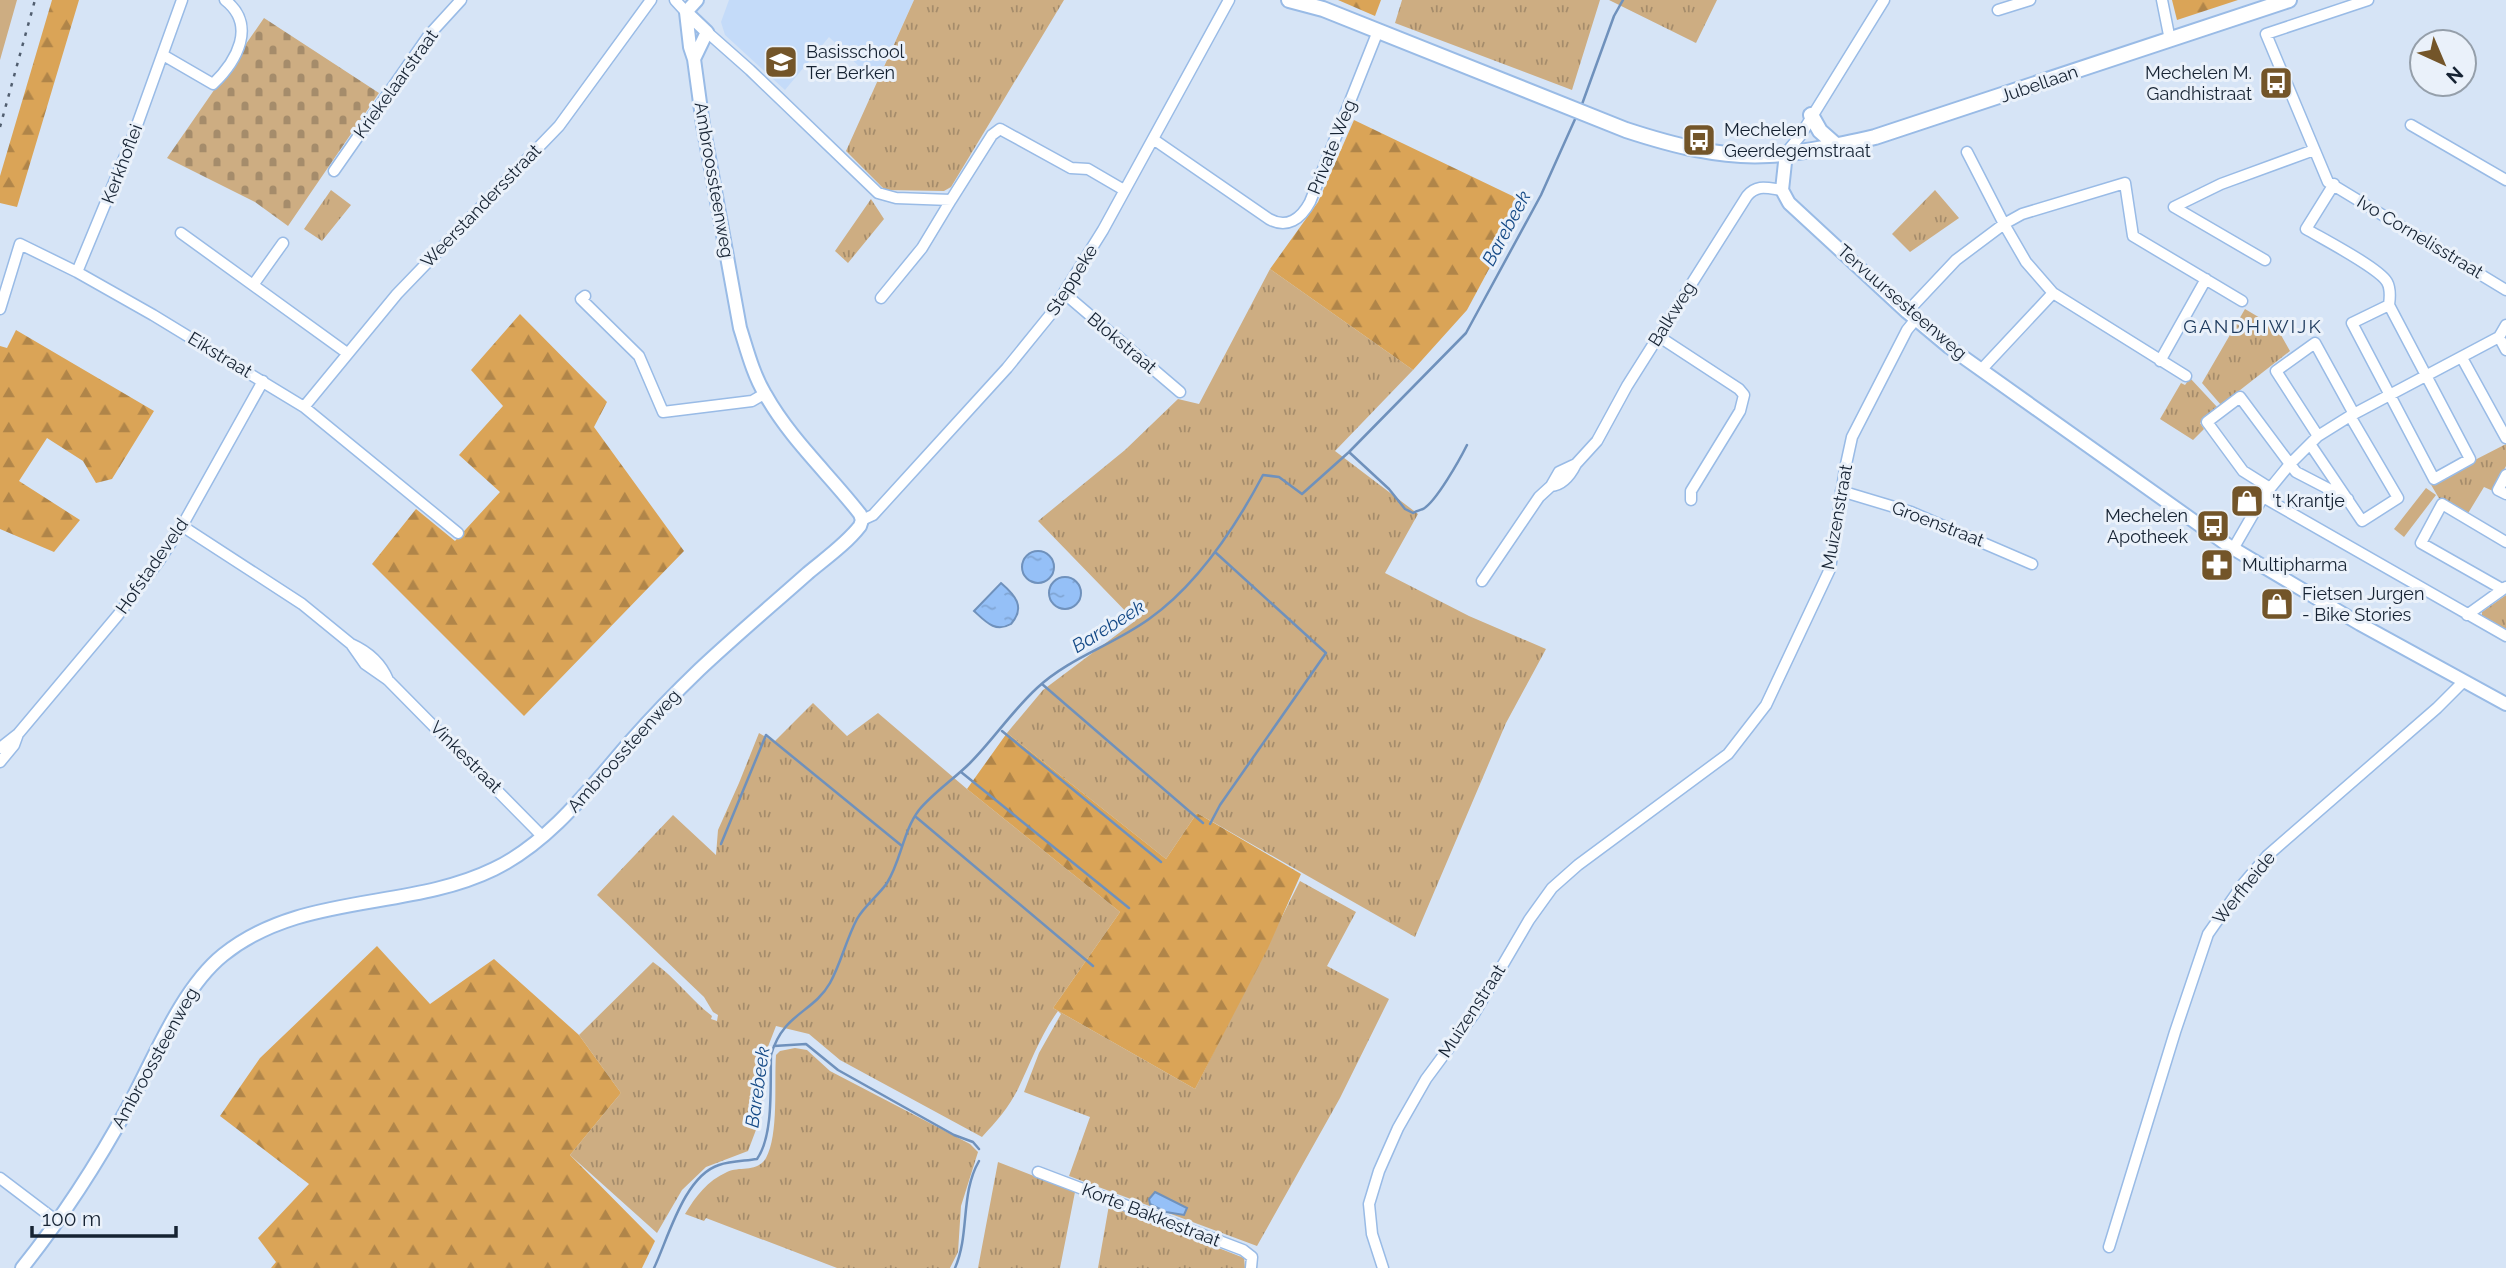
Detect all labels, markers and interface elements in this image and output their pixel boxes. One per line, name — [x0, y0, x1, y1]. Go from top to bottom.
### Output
street label: Kriekelaarstraat — [349, 25, 442, 142]
north arrow — [2408, 28, 2478, 98]
place label: Basisschool Ter Berken — [806, 41, 905, 83]
school or university icon: Basisschool Ter Berken — [762, 43, 800, 81]
street label: Jubellaan — [1997, 60, 2080, 107]
place label: Mechelen M. Gandhistraat — [2145, 62, 2252, 104]
text: N — [2442, 62, 2468, 88]
bus stop icon: Mechelen M. Gandhistraat — [2257, 64, 2295, 102]
street label: Private Weg — [1303, 96, 1360, 197]
street label: Ambroossteenweg — [690, 100, 739, 260]
place label: Mechelen Geerdegemstraat — [1724, 119, 1871, 161]
street label: Kerkhoflei — [97, 121, 146, 207]
bus stop icon: Mechelen Geerdegemstraat — [1680, 121, 1718, 159]
street label: Weerstandersstraat — [416, 140, 545, 272]
water label: Barebeek — [1477, 187, 1535, 269]
street label: Ivo Cornelisstraat — [2353, 191, 2487, 283]
street label: Steppeke — [1042, 240, 1102, 319]
street label: Tervuursesteenweg — [1833, 240, 1971, 363]
street label: Balkweg — [1644, 278, 1700, 350]
street label: Blokstraat — [1084, 308, 1161, 378]
district label: GANDHIWIJK — [2183, 315, 2323, 337]
street label: Eikstraat — [184, 327, 256, 382]
street label: Muizenstraat — [1817, 463, 1856, 571]
shop icon: 't Krantje — [2228, 482, 2266, 520]
place label: 't Krantje — [2272, 490, 2345, 511]
street label: Groenstraat — [1889, 496, 1987, 551]
place label: Mechelen Apotheek — [2105, 505, 2188, 547]
bus stop icon: Mechelen Apotheek — [2194, 507, 2232, 545]
street label: Hofstadeveld — [111, 514, 192, 617]
pharmacy icon: Multipharma — [2198, 546, 2236, 584]
place label: Multipharma — [2242, 554, 2347, 575]
place label: Fietsen Jurgen - Bike Stories — [2302, 583, 2424, 625]
shop icon: Fietsen Jurgen - Bike Stories — [2258, 585, 2296, 623]
water label: Barebeek — [1068, 595, 1148, 657]
street label: Ambroossteenweg — [563, 685, 684, 816]
street label: Vinkestraat — [426, 716, 507, 797]
street label: Werfheide — [2208, 847, 2279, 928]
street label: Muizenstraat — [1434, 960, 1509, 1061]
street label: Ambroossteenweg — [107, 984, 202, 1132]
water label: Barebeek — [740, 1045, 774, 1129]
street label: Korte Bakkestraat — [1079, 1178, 1223, 1251]
scale bar — [32, 1194, 175, 1238]
text: 100 m — [42, 1206, 101, 1231]

